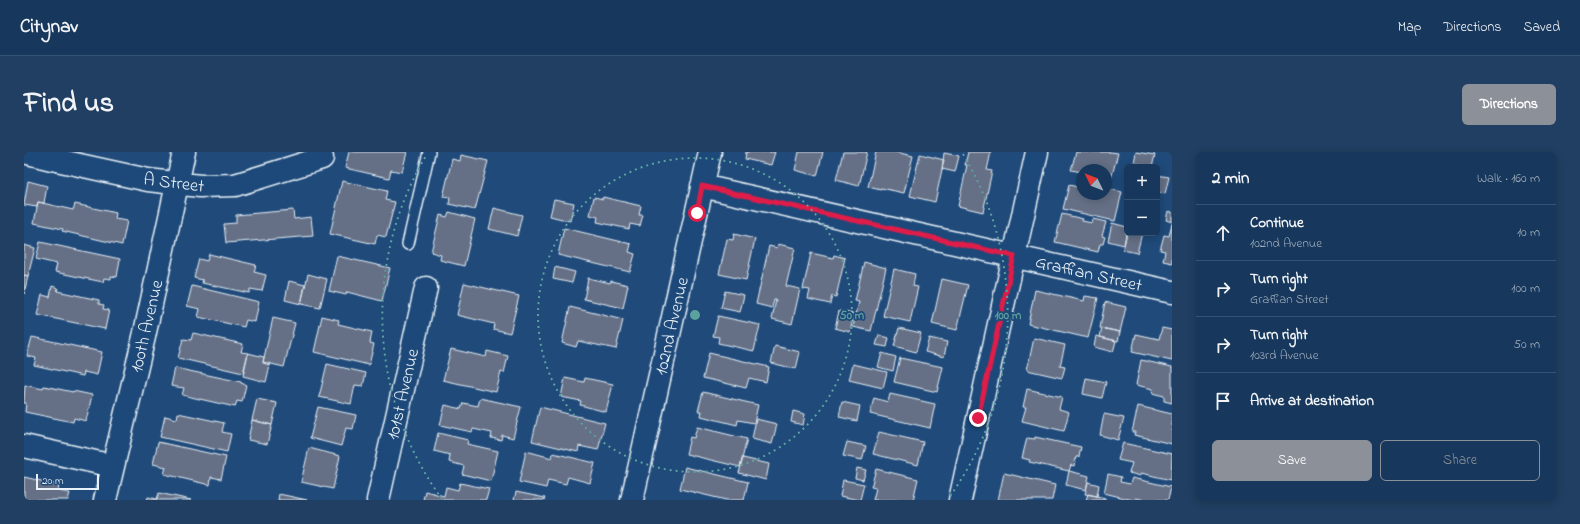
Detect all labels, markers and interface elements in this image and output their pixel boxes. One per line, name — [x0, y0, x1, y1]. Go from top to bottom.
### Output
text: Citynav — [20, 14, 78, 41]
text: Map — [1398, 17, 1421, 38]
text: Directions — [1443, 17, 1501, 38]
text: Saved — [1523, 17, 1560, 38]
text: Find us — [24, 84, 114, 125]
button: Directions — [1462, 84, 1556, 125]
north arrow — [1076, 164, 1112, 200]
map controls — [1124, 164, 1160, 236]
button: + — [1124, 164, 1160, 200]
text: 2 min — [1212, 166, 1249, 191]
street label: A Street — [142, 167, 206, 201]
text: Walk · 160 m — [1477, 169, 1540, 188]
button: − — [1124, 200, 1160, 236]
route start — [688, 204, 706, 222]
text: Continue — [1250, 212, 1304, 234]
icon: ahead — [1212, 222, 1234, 244]
text: 10 m — [1517, 223, 1540, 242]
text: 102nd Avenue — [1250, 234, 1322, 253]
street label: Graffian Street — [1033, 250, 1145, 300]
text: Turn right — [1250, 268, 1308, 290]
street label: 102nd Avenue — [649, 274, 697, 378]
street label: 100th Avenue — [125, 277, 171, 375]
icon: right — [1212, 278, 1234, 300]
text: 100 m — [1511, 279, 1540, 298]
text: Graffian Street — [1250, 290, 1329, 309]
text: 50 m — [840, 307, 865, 325]
text: 100 m — [995, 307, 1022, 325]
centre of rings — [688, 308, 702, 322]
text: Turn right — [1250, 324, 1308, 346]
icon: right — [1212, 334, 1234, 356]
text: 50 m — [1514, 335, 1540, 354]
street label: 101st Avenue — [381, 345, 427, 443]
text: 103rd Avenue — [1250, 346, 1319, 365]
icon: arrive — [1212, 390, 1234, 412]
text: Arrive at destination — [1250, 390, 1374, 412]
route end — [969, 409, 987, 427]
button: Save — [1212, 440, 1372, 481]
button: Share — [1380, 440, 1540, 481]
scale bar — [36, 472, 99, 491]
text: 20 m — [42, 473, 64, 489]

